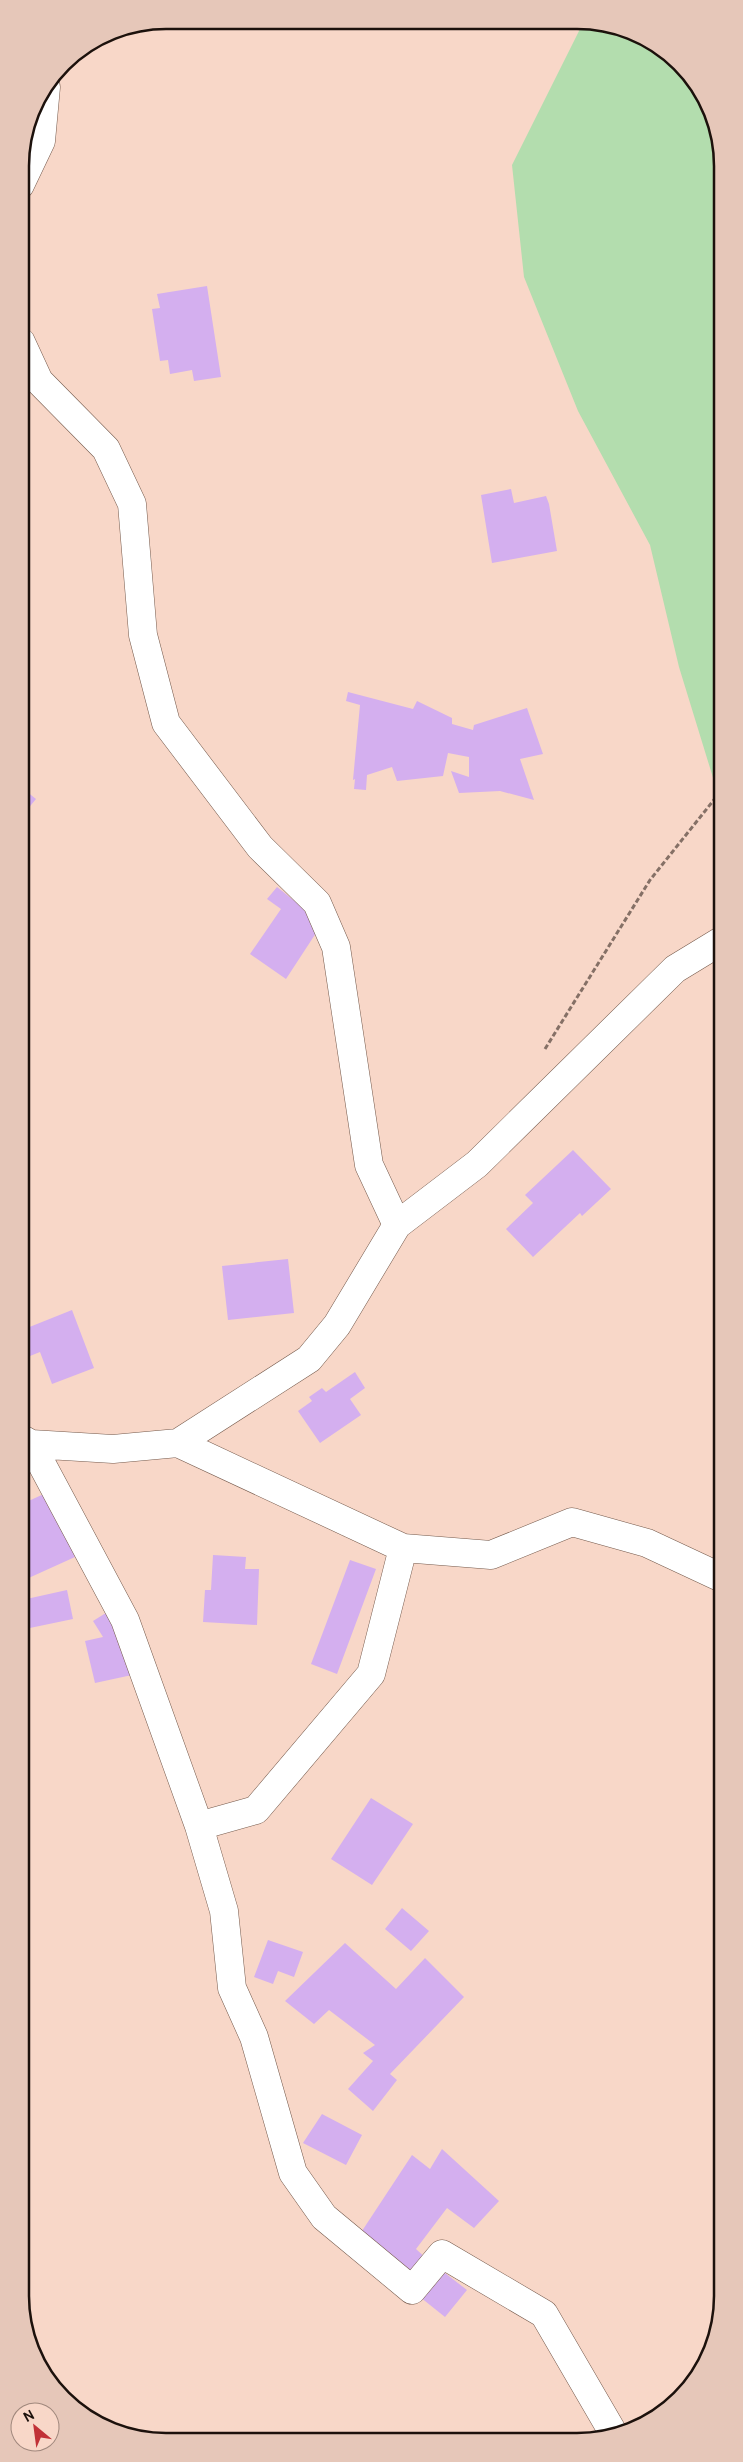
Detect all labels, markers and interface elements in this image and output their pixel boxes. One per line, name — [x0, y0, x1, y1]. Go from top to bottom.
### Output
north arrow — [10, 2402, 60, 2452]
text: N — [20, 2405, 37, 2426]

